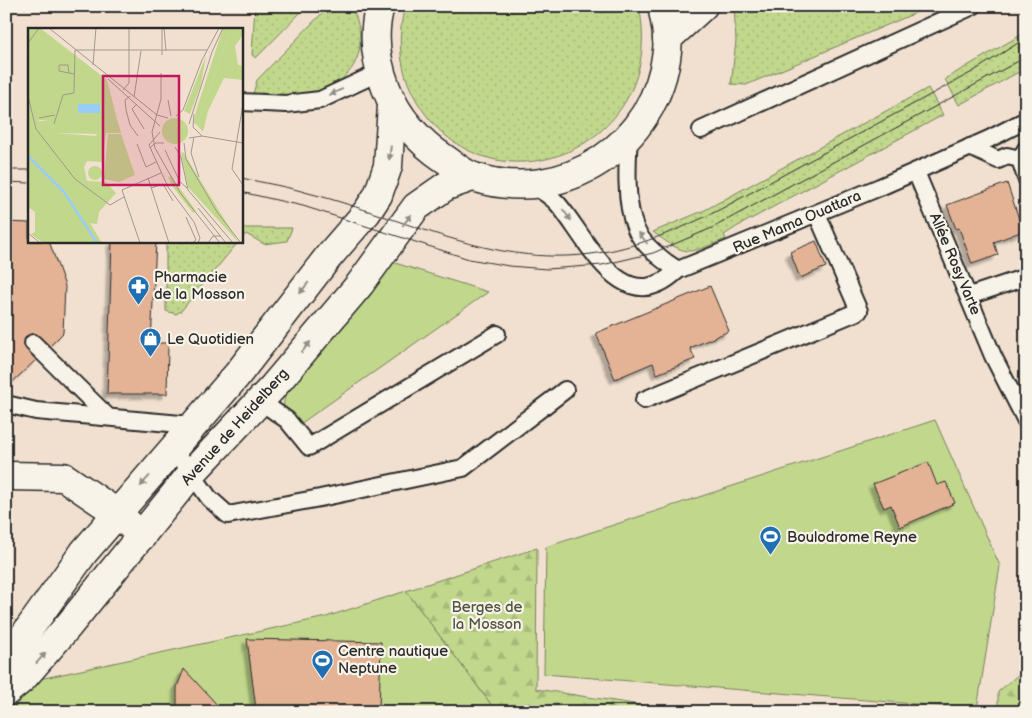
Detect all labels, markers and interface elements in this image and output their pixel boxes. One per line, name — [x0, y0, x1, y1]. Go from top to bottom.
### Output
inset map — [28, 28, 242, 242]
one-way arrow — [329, 89, 343, 97]
one-way arrow — [386, 146, 394, 162]
street label: Rue Mama Ouattara — [730, 186, 864, 258]
one-way arrow — [561, 208, 572, 221]
street label: Allée Rosy Varte — [925, 210, 985, 318]
one-way arrow — [401, 214, 412, 227]
one-way arrow — [637, 232, 648, 245]
place label: Pharmacie de la Mosson — [154, 268, 245, 304]
pharmacy icon: Pharmacie de la Mosson — [126, 274, 150, 305]
one-way arrow — [299, 281, 309, 295]
shop icon: Le Quotidien — [139, 327, 163, 358]
place label: Le Quotidien — [167, 330, 254, 349]
one-way arrow — [301, 341, 312, 354]
street label: Avenue de Heidelberg — [177, 364, 293, 490]
one-way arrow — [139, 474, 150, 487]
sports icon: Boulodrome Reyne — [759, 525, 783, 556]
place label: Boulodrome Reyne — [787, 528, 917, 547]
park label: Berges de la Mosson — [452, 598, 523, 634]
place label: Centre nautique Neptune — [338, 642, 448, 678]
sports icon: Centre nautique Neptune — [310, 648, 334, 679]
one-way arrow — [35, 652, 47, 664]

